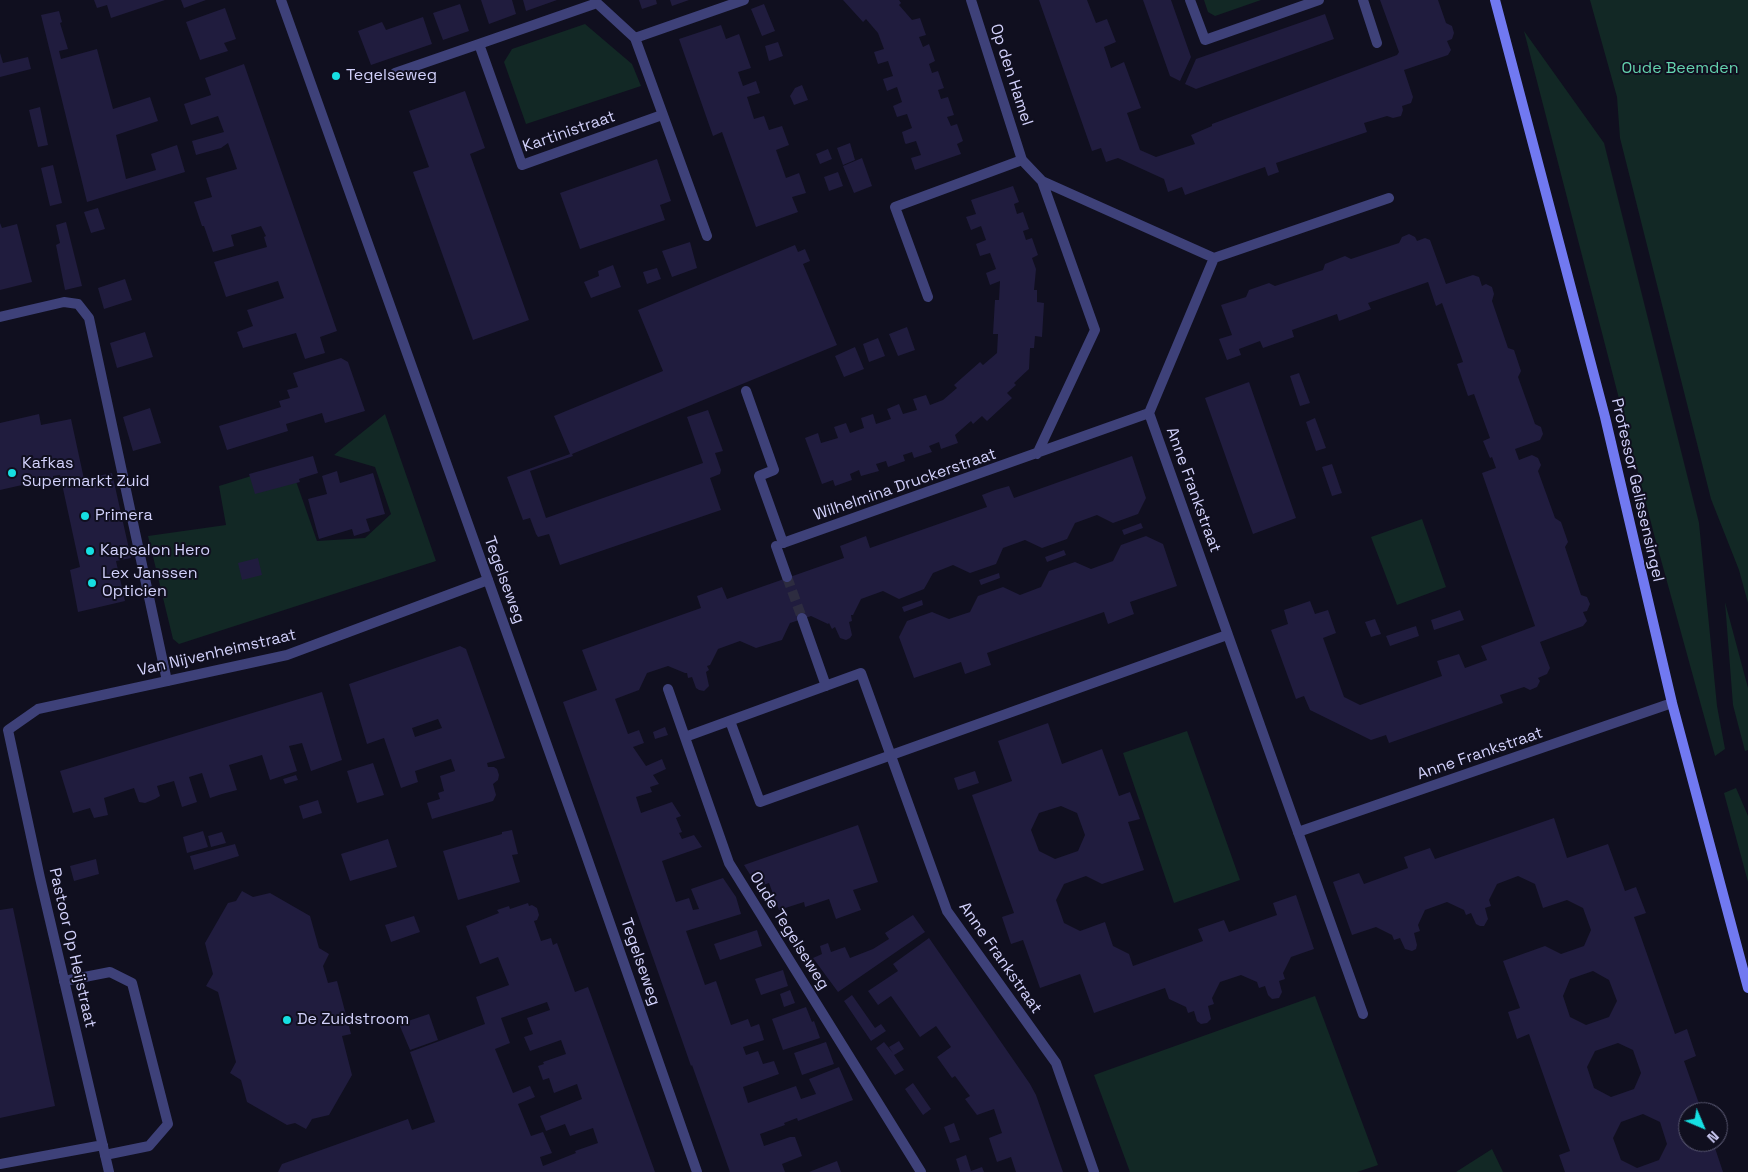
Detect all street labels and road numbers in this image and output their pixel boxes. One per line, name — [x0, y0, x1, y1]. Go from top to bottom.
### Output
street label: Op den Hamel — [986, 22, 1036, 128]
street label: Kartinistraat — [520, 107, 618, 157]
street label: Professor Gelissensingel — [1607, 396, 1667, 584]
street label: Anne Frankstraat — [1161, 425, 1225, 555]
street label: Wilhelmina Druckerstraat — [811, 445, 999, 525]
street label: Tegelseweg — [479, 534, 529, 626]
street label: Van Nijvenheimstraat — [136, 625, 298, 681]
street label: Anne Frankstraat — [1415, 723, 1545, 785]
street label: Pastoor Op Heijstraat — [44, 866, 100, 1030]
street label: Oude Tegelseweg — [745, 868, 833, 994]
street label: Anne Frankstraat — [954, 899, 1046, 1017]
street label: Tegelseweg — [616, 916, 664, 1008]

